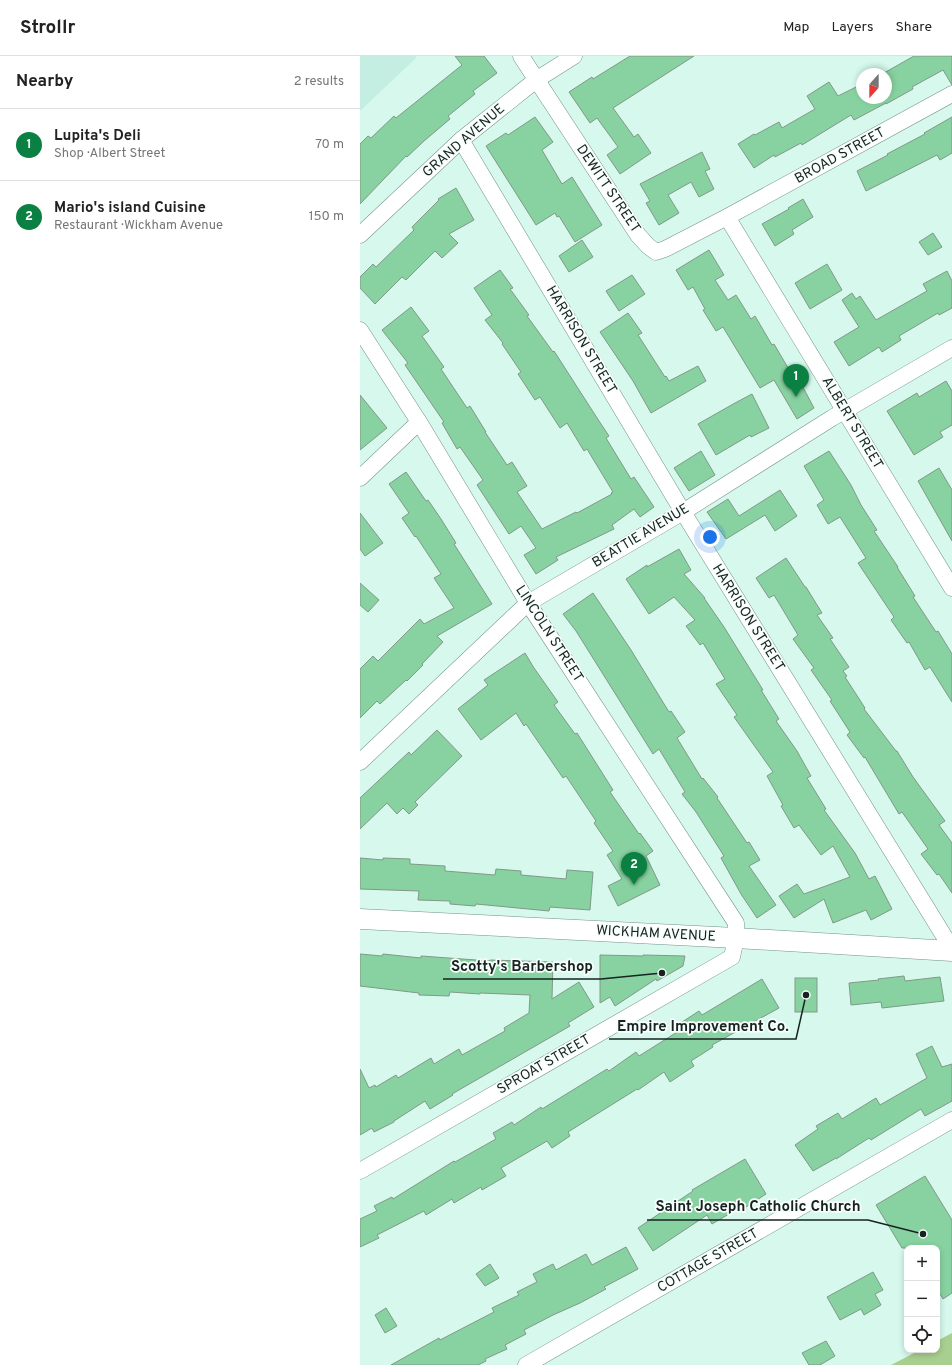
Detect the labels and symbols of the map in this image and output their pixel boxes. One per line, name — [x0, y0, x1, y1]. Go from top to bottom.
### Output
north arrow — [856, 68, 892, 104]
street label: GRAND AVENUE — [419, 101, 509, 181]
street label: BROAD STREET — [792, 124, 888, 188]
street label: DEWITT STREET — [572, 142, 644, 236]
street label: HARRISON STREET — [542, 283, 620, 397]
pin: 1 — [783, 364, 809, 397]
street label: ALBERT STREET — [818, 374, 886, 472]
street label: BEATTIE AVENUE — [589, 500, 693, 572]
your location — [700, 527, 720, 547]
street label: HARRISON STREET — [708, 561, 788, 675]
street label: LINCOLN STREET — [511, 582, 587, 686]
pin: 2 — [621, 852, 647, 885]
street label: WICKHAM AVENUE — [596, 922, 716, 946]
callout: Scotty's Barbershop — [443, 952, 601, 979]
text: Scotty's Barbershop — [451, 958, 593, 977]
callout: Empire Improvement Co. — [609, 1012, 796, 1039]
text: Empire Improvement Co. — [617, 1018, 789, 1037]
street label: SPROAT STREET — [494, 1031, 594, 1099]
callout: Saint Joseph Catholic Church — [647, 1193, 868, 1220]
text: Saint Joseph Catholic Church — [655, 1198, 861, 1217]
street label: COTTAGE STREET — [654, 1225, 762, 1297]

